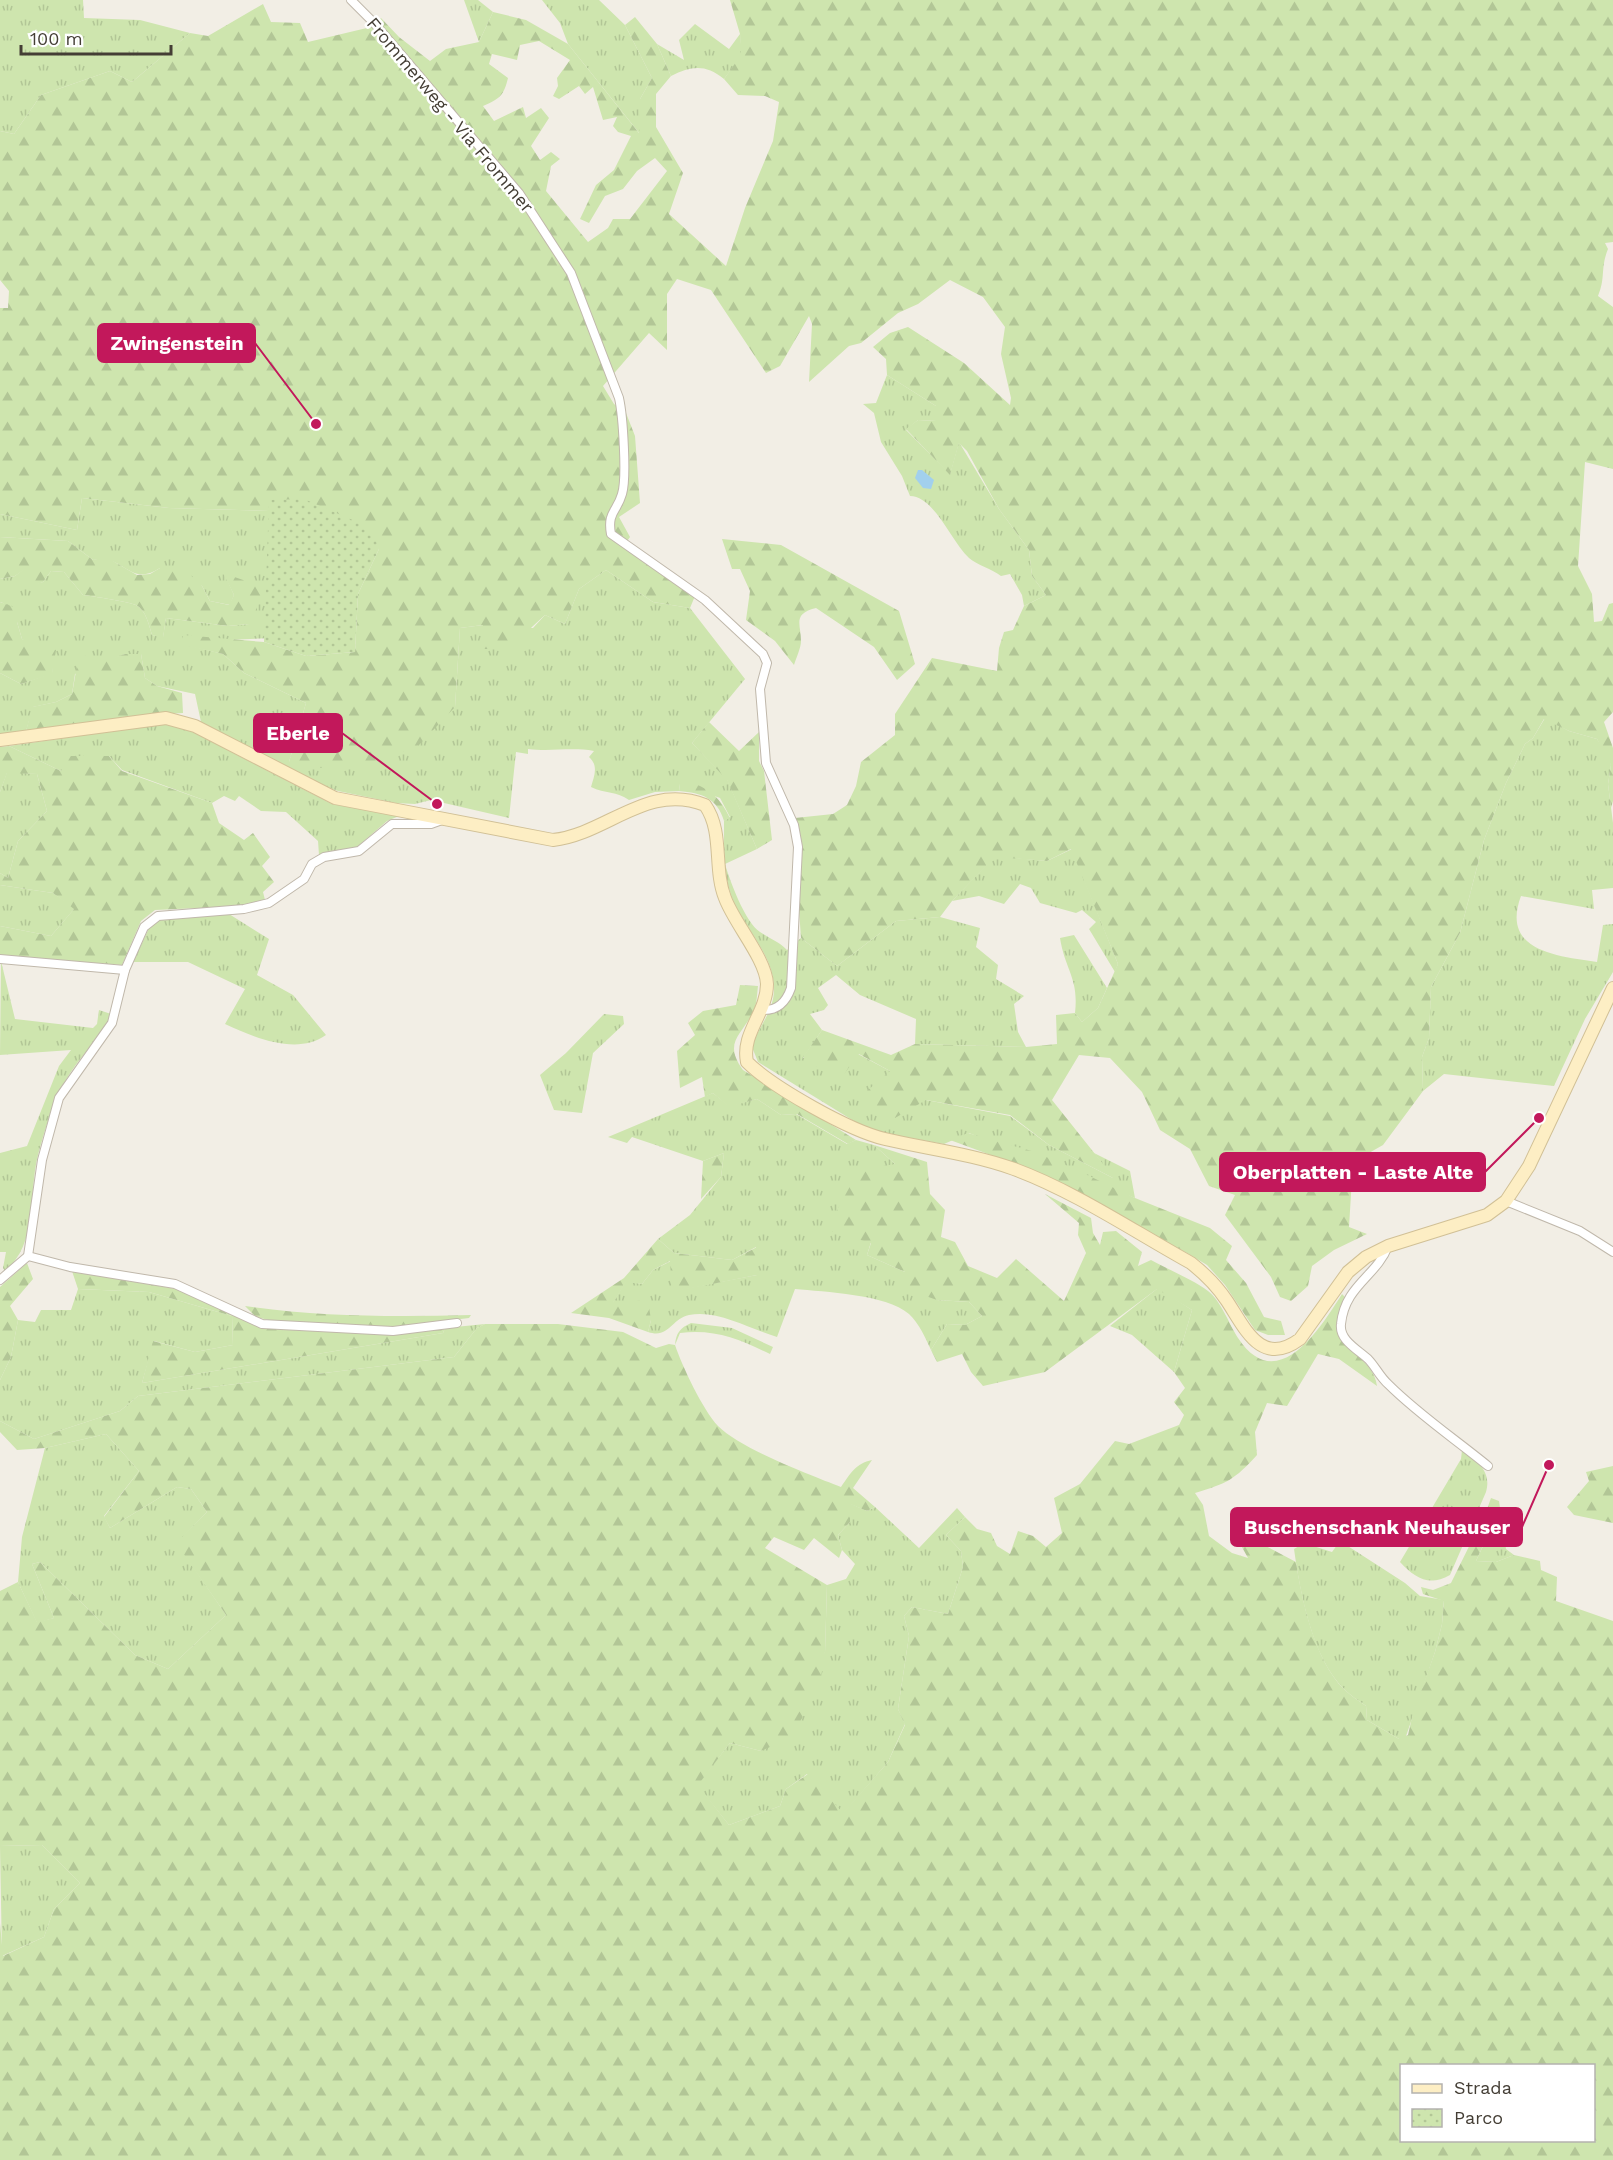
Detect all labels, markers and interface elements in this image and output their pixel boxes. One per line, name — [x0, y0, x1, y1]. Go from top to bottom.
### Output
street label: Frommerweg - Via Frommer — [363, 13, 538, 216]
scale bar — [21, 18, 171, 56]
text: 100 m — [30, 28, 83, 49]
callout: Zwingenstein — [98, 324, 255, 362]
text: Zwingenstein — [110, 331, 244, 355]
callout: Eberle — [254, 714, 342, 752]
text: Eberle — [266, 721, 330, 745]
callout: Oberplatten - Laste Alte — [1220, 1153, 1485, 1191]
text: Oberplatten - Laste Alte — [1233, 1160, 1473, 1184]
callout: Buschenschank Neuhauser — [1231, 1508, 1522, 1546]
text: Buschenschank Neuhauser — [1244, 1515, 1511, 1539]
legend — [1400, 2064, 1595, 2142]
text: Strada — [1454, 2077, 1512, 2098]
text: Parco — [1454, 2107, 1503, 2128]

